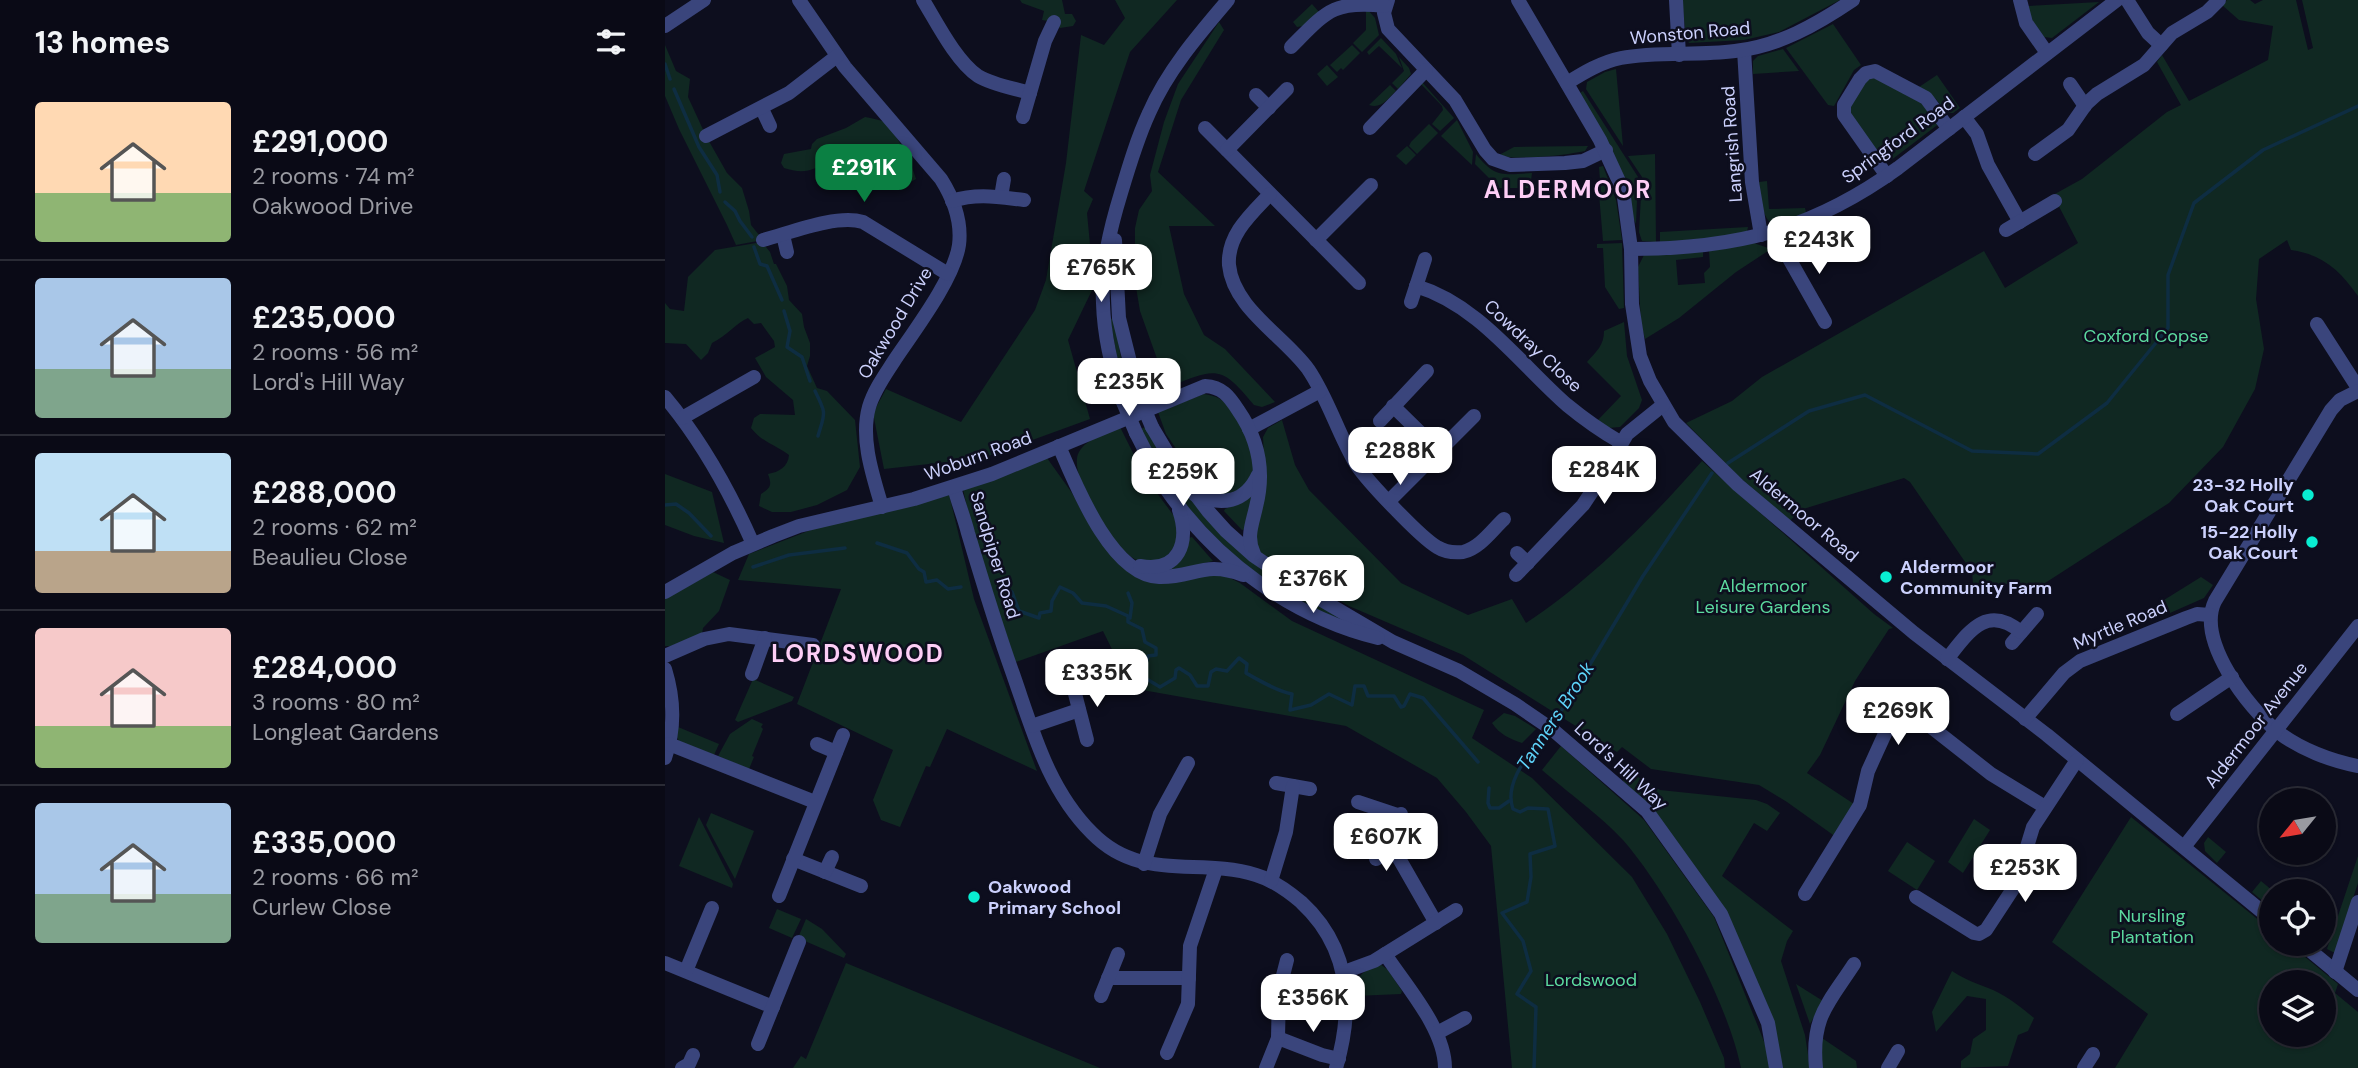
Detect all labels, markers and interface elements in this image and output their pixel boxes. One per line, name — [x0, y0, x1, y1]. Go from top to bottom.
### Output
street label: Wonston Road — [1629, 16, 1751, 50]
text: 13 homes — [35, 23, 170, 62]
icon: filters — [592, 23, 630, 61]
street label: Langrish Road — [1716, 85, 1748, 203]
street label: Springford Road — [1837, 91, 1959, 189]
text: £291,000 — [252, 122, 389, 161]
icon: home — [91, 130, 175, 214]
pin: £291K — [815, 144, 913, 204]
text: £291K — [831, 152, 897, 182]
text: 2 rooms · 74 m² — [252, 161, 415, 191]
district label: ALDERMOOR — [1484, 174, 1652, 205]
text: Oakwood Drive — [252, 191, 413, 221]
pin: £243K — [1770, 216, 1868, 276]
text: £243K — [1783, 224, 1855, 254]
pin: £765K — [1052, 244, 1150, 304]
text: £765K — [1066, 252, 1136, 282]
street label: Oakwood Drive — [852, 263, 938, 383]
street label: Cowdray Close — [1479, 294, 1587, 398]
text: £235,000 — [252, 298, 396, 337]
icon: home — [91, 306, 175, 390]
park label: Coxford Copse — [2083, 324, 2209, 348]
text: 2 rooms · 56 m² — [252, 337, 418, 367]
pin: £235K — [1080, 358, 1178, 418]
text: £235K — [1094, 366, 1164, 396]
text: Lord's Hill Way — [252, 367, 405, 397]
street label: Woburn Road — [921, 425, 1035, 487]
pin: £288K — [1351, 428, 1449, 487]
text: £288K — [1364, 435, 1436, 465]
pin: £284K — [1555, 447, 1653, 506]
pin: £259K — [1134, 448, 1232, 508]
text: £284K — [1568, 454, 1640, 484]
text: £259K — [1147, 456, 1219, 486]
street label: Aldermoor Road — [1745, 462, 1863, 568]
text: £288,000 — [252, 473, 397, 512]
place label: 23-32 Holly Oak Court — [2193, 473, 2294, 518]
icon: home — [91, 481, 175, 565]
marker: 23-32 Holly Oak Court — [2300, 487, 2316, 503]
street label: Sandpiper Road — [964, 488, 1026, 622]
text: 2 rooms · 62 m² — [252, 512, 417, 542]
place label: 15-22 Holly Oak Court — [2201, 520, 2298, 565]
marker: 15-22 Holly Oak Court — [2304, 534, 2320, 550]
text: Beaulieu Close — [252, 542, 408, 572]
place label: Aldermoor Community Farm — [1900, 555, 2052, 600]
pin: £376K — [1264, 556, 1362, 615]
text: £376K — [1278, 563, 1348, 593]
marker: Aldermoor Community Farm — [1878, 569, 1894, 585]
park label: Aldermoor Leisure Gardens — [1696, 574, 1830, 619]
street label: Myrtle Road — [2069, 594, 2171, 656]
district label: LORDSWOOD — [771, 638, 945, 669]
text: £284,000 — [252, 648, 397, 687]
pin: £335K — [1048, 650, 1146, 709]
icon: home — [91, 656, 175, 740]
text: £335K — [1061, 657, 1133, 687]
water label: Tanners Brook — [1511, 657, 1600, 775]
street label: Aldermoor Avenue — [2199, 657, 2313, 793]
text: 3 rooms · 80 m² — [252, 687, 420, 717]
pin: £269K — [1849, 688, 1947, 747]
text: £269K — [1862, 695, 1934, 725]
street label: Lord's Hill Way — [1569, 716, 1673, 816]
text: Longleat Gardens — [252, 717, 439, 747]
north arrow — [2259, 788, 2336, 864]
map controls — [2259, 788, 2336, 1047]
pin: £607K — [1337, 814, 1435, 873]
text: £607K — [1350, 821, 1422, 851]
text: £335,000 — [252, 823, 396, 862]
icon: home — [91, 831, 175, 915]
pin: £253K — [1976, 844, 2074, 904]
text: £253K — [1990, 852, 2060, 882]
text: 2 rooms · 66 m² — [252, 862, 419, 892]
place label: Oakwood Primary School — [988, 875, 1121, 920]
button: locate — [2259, 879, 2336, 956]
marker: Oakwood Primary School — [966, 889, 982, 905]
text: Curlew Close — [252, 892, 391, 922]
park label: Nursling Plantation — [2110, 904, 2194, 949]
park label: Lordswood — [1545, 968, 1637, 992]
button: layers — [2259, 970, 2336, 1047]
pin: £356K — [1264, 974, 1362, 1034]
text: £356K — [1277, 982, 1349, 1012]

